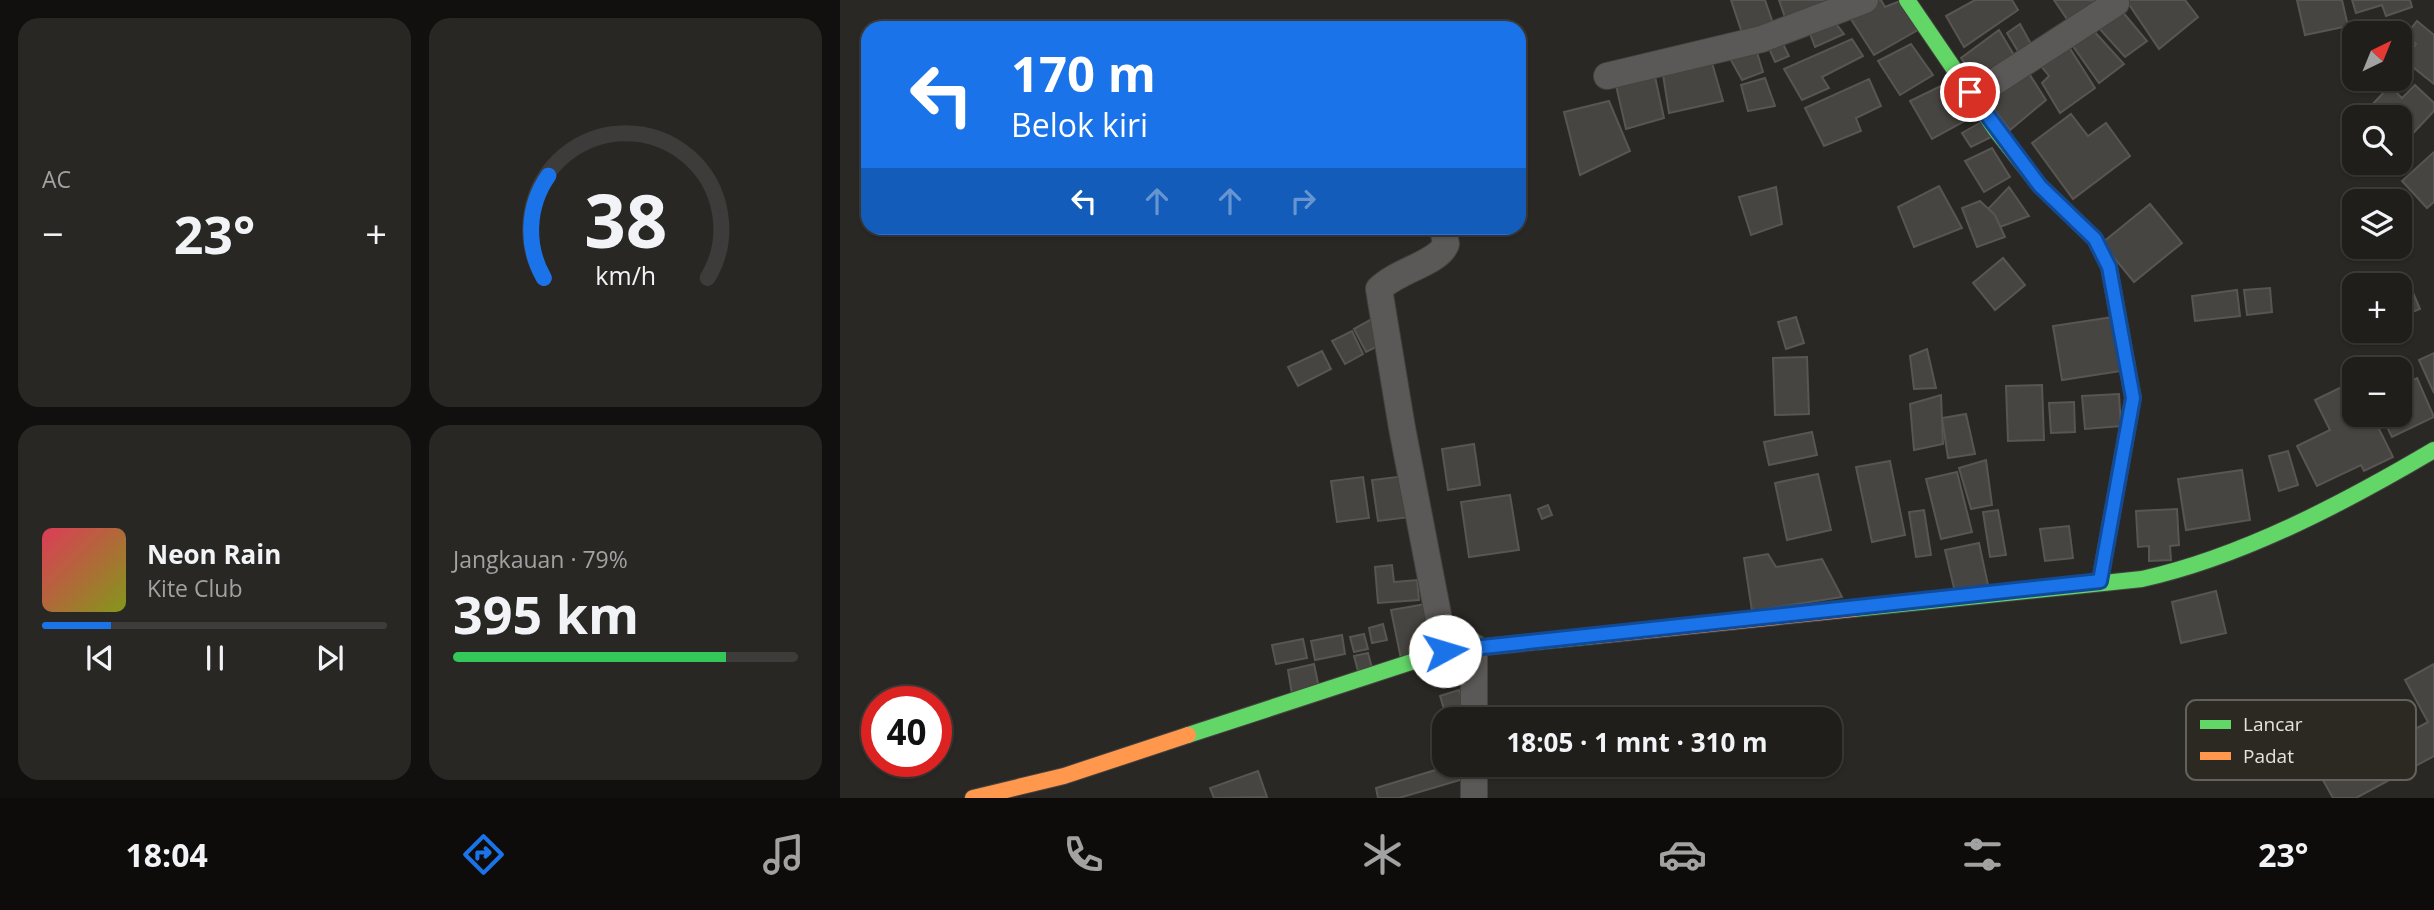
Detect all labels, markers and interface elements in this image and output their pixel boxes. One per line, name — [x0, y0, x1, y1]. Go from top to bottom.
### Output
north arrow — [2342, 21, 2412, 91]
map controls — [2342, 21, 2412, 427]
text: 170 m — [1011, 40, 1156, 106]
icon: left — [896, 49, 987, 140]
pin — [1940, 62, 2000, 122]
icon: arrive — [1951, 73, 1989, 111]
text: Belok kiri — [1011, 103, 1148, 146]
button: search — [2342, 105, 2412, 175]
text: AC — [42, 163, 71, 195]
text: 38 — [584, 171, 667, 270]
icon: left — [1065, 182, 1103, 220]
icon: ahead — [1138, 182, 1176, 220]
icon: ahead — [1211, 182, 1249, 220]
icon: right — [1284, 182, 1322, 220]
button: layers — [2342, 189, 2412, 259]
text: 23° — [174, 198, 255, 269]
text: − — [42, 207, 64, 259]
text: + — [365, 207, 387, 259]
text: km/h — [595, 258, 656, 292]
button: + — [2342, 273, 2412, 343]
button: − — [2342, 357, 2412, 427]
text: Neon Rain — [147, 536, 281, 572]
text: Jangkauan · 79% — [453, 543, 628, 575]
text: Kite Club — [147, 572, 242, 604]
text: 395 km — [453, 578, 639, 649]
position arrow — [1408, 614, 1482, 688]
icon: previous — [81, 639, 119, 677]
icon: pause — [196, 639, 234, 677]
icon: next — [311, 639, 349, 677]
speed limit sign: 40 — [861, 686, 952, 777]
legend — [2186, 700, 2416, 780]
text: Lancar — [2243, 711, 2303, 737]
text: 18:05 · 1 mnt · 310 m — [1506, 724, 1768, 760]
text: Padat — [2243, 743, 2294, 769]
icon: directions — [459, 830, 508, 879]
icon: music — [759, 830, 808, 879]
icon: phone — [1059, 830, 1108, 879]
icon: climate — [1358, 830, 1407, 879]
icon: car — [1658, 830, 1707, 879]
icon: filters — [1958, 830, 2007, 879]
text: 18:04 — [125, 833, 208, 876]
text: 23° — [2258, 833, 2309, 876]

